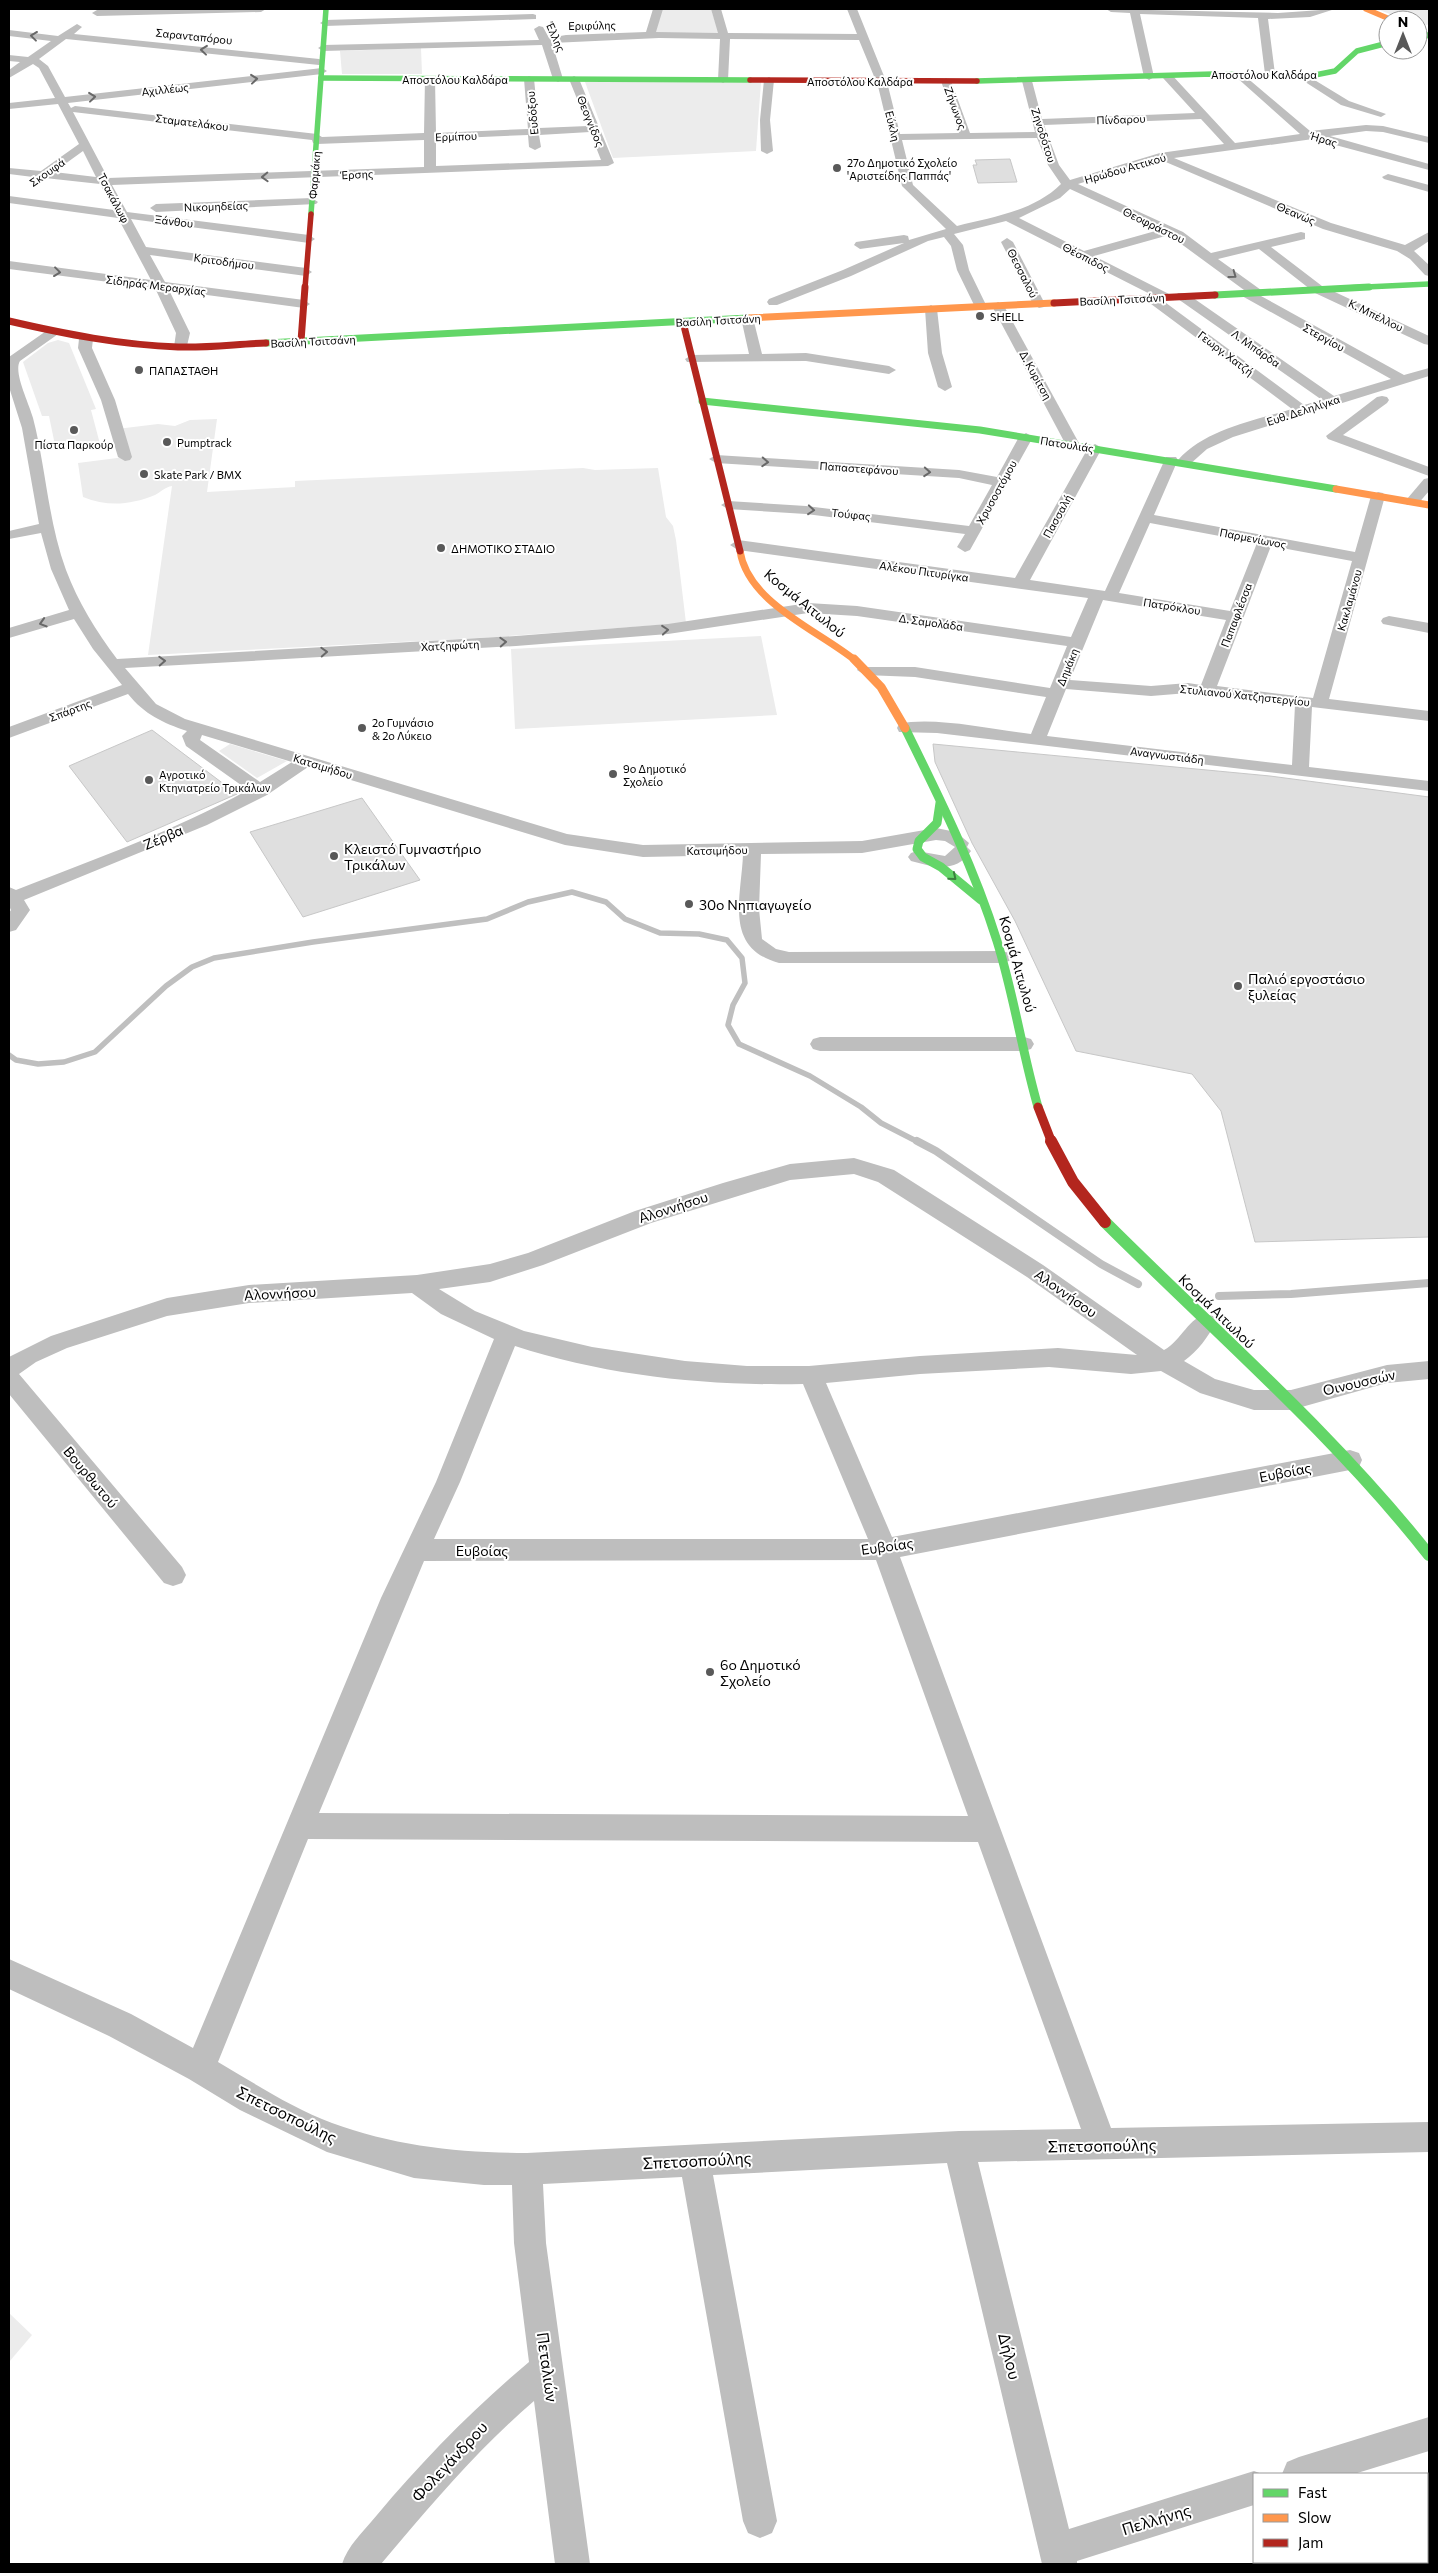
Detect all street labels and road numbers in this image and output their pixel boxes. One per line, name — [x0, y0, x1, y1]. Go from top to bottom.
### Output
street label: Εριφύλης — [568, 18, 616, 32]
street label: Έλλης — [543, 19, 568, 54]
street label: Σαρανταπόρου — [155, 26, 233, 46]
street label: Αποστόλου Καλδάρα — [1211, 68, 1317, 81]
street label: Αποστόλου Καλδάρα — [402, 73, 508, 86]
street label: Αποστόλου Καλδάρα — [807, 75, 913, 88]
street label: Αχιλλέως — [141, 80, 189, 98]
street label: Ζήνωνος — [942, 85, 970, 131]
street label: Ευδόξου — [524, 91, 540, 135]
street label: Θεογνίδος — [575, 94, 607, 148]
street label: Ζηνοδότου — [1029, 106, 1059, 164]
street label: Εύκλη — [883, 109, 903, 143]
street label: Σταματελάκου — [155, 111, 229, 133]
street label: Πίνδαρου — [1096, 112, 1146, 126]
street label: Ήρας — [1308, 128, 1339, 149]
street label: Ερμίπου — [435, 129, 477, 143]
street label: Ηρώδου Αττικού — [1083, 150, 1167, 186]
street label: Φαρμάκη — [305, 151, 323, 199]
street label: Σκουφά — [27, 155, 67, 189]
street label: Έρσης — [340, 167, 373, 181]
street label: Τσακάλωφ — [95, 171, 133, 225]
street label: Νικομηδείας — [184, 198, 248, 214]
street label: Θεανώς — [1275, 199, 1317, 227]
street label: Θεοφράστου — [1121, 204, 1187, 246]
street label: Ξάνθου — [154, 212, 194, 230]
street label: Θέσπιδος — [1061, 240, 1111, 274]
street label: Θεσσαλού — [1005, 246, 1041, 300]
street label: Κριτοδήμου — [193, 250, 255, 272]
street label: Σιδηράς Μεραρχίας — [105, 272, 207, 298]
street label: Βασίλη Τσιτσάνη — [1079, 290, 1165, 308]
street label: Κ. Μπέλλου — [1347, 296, 1405, 334]
street label: Βασίλη Τσιτσάνη — [675, 311, 761, 329]
street label: Στεργίου — [1301, 320, 1347, 354]
street label: Λ. Μπάρδα — [1229, 327, 1283, 370]
street label: Γεωργ. Χατζή — [1196, 328, 1256, 378]
street label: Βασίλη Τσιτσάνη — [270, 332, 356, 350]
street label: Δ. Κυρίτση — [1017, 348, 1055, 402]
street label: Ευθ. Δεληλίγκα — [1265, 392, 1341, 428]
street label: Πατουλιάς — [1039, 433, 1095, 455]
street label: Χρυσοστόμου — [973, 458, 1019, 526]
street label: Παπαστεφάνου — [819, 459, 899, 477]
street label: Πασσαλή — [1040, 492, 1074, 540]
street label: Τούφας — [831, 505, 871, 523]
street label: Παρμενίωνος — [1219, 525, 1287, 551]
street label: Αλέκου Πιτυρίγκα — [879, 558, 970, 584]
street label: Κοσμά Αιτωλού — [761, 565, 849, 641]
street label: Κακλαμάνου — [1334, 568, 1364, 632]
street label: Παπαφλέσσα — [1218, 581, 1254, 649]
street label: Πατρόκλου — [1142, 595, 1202, 617]
street label: Δ. Σαμολάδα — [898, 611, 964, 633]
street label: Χατζηφώτη — [420, 637, 480, 653]
street label: Δημάκη — [1054, 646, 1080, 688]
street label: Στυλιανού Χατζηστεργίου — [1179, 682, 1311, 708]
street label: Σπάρτης — [47, 696, 93, 724]
street label: Αναγνωστιάδη — [1129, 744, 1205, 766]
street label: Κατσιμήδου — [292, 751, 354, 781]
street label: Ζέρβα — [141, 821, 185, 853]
street label: Κατσιμήδου — [686, 843, 748, 857]
street label: Κοσμά Αιτωλού — [996, 914, 1040, 1014]
street label: Αλοννήσου — [636, 1188, 710, 1226]
street label: Αλοννήσου — [1032, 1265, 1101, 1321]
street label: Κοσμά Αιτωλού — [1175, 1270, 1259, 1352]
street label: Αλοννήσου — [244, 1283, 317, 1303]
street label: Οινουσσών — [1321, 1365, 1397, 1399]
street label: Βουρθωτού — [60, 1443, 122, 1511]
street label: Ευβοίας — [1258, 1459, 1313, 1485]
street label: Ευβοίας — [860, 1534, 914, 1558]
street label: Ευβοίας — [456, 1542, 508, 1559]
street label: Σπετσοπούλης — [234, 2082, 340, 2146]
street label: Σπετσοπούλης — [1047, 2135, 1157, 2155]
street label: Σπετσοπούλης — [642, 2148, 752, 2172]
street label: Πεταλιών — [534, 2331, 562, 2403]
street label: Δήλου — [995, 2331, 1025, 2381]
street label: Φολεγάνδρου — [407, 2417, 491, 2505]
street label: Πελλήνης — [1119, 2500, 1193, 2538]

